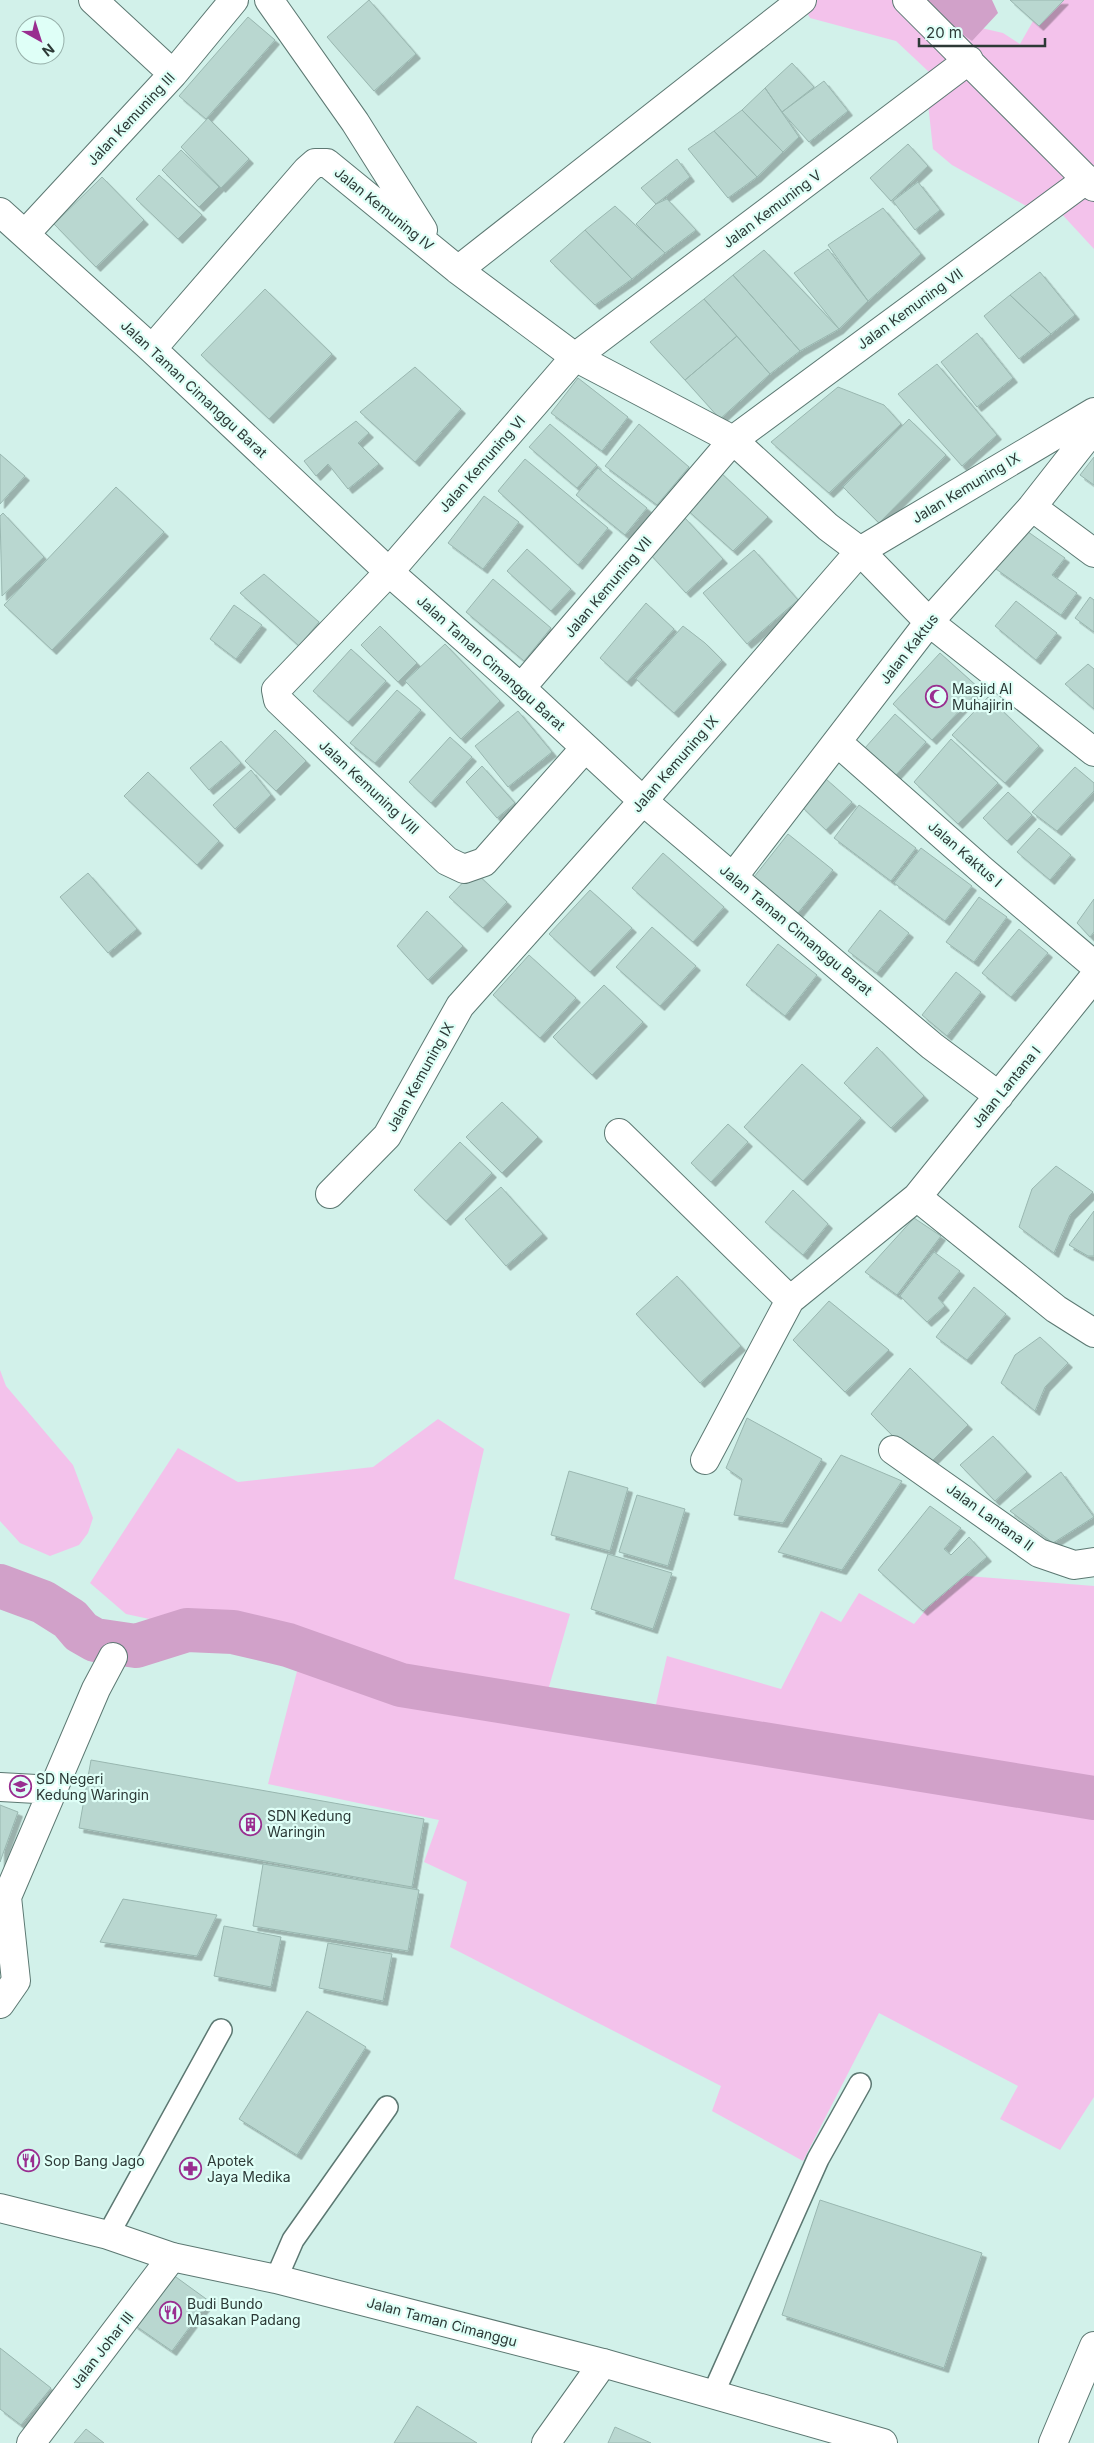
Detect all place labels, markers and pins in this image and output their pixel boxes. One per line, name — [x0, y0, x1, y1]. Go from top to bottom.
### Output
place label: Masjid Al Muhajirin — [952, 680, 1013, 713]
mosque icon: Masjid Al Muhajirin — [924, 685, 948, 709]
place label: SD Negeri Kedung Waringin — [36, 1770, 149, 1803]
school or university icon: SD Negeri Kedung Waringin — [8, 1775, 32, 1799]
place label: SDN Kedung Waringin — [267, 1807, 351, 1840]
building icon: SDN Kedung Waringin — [239, 1812, 263, 1836]
restaurant icon: Sop Bang Jago — [16, 2149, 40, 2173]
place label: Sop Bang Jago — [44, 2152, 145, 2169]
place label: Apotek Jaya Medika — [207, 2152, 291, 2185]
pharmacy icon: Apotek Jaya Medika — [179, 2157, 203, 2181]
place label: Budi Bundo Masakan Padang — [187, 2295, 301, 2328]
restaurant icon: Budi Bundo Masakan Padang — [159, 2300, 183, 2324]

